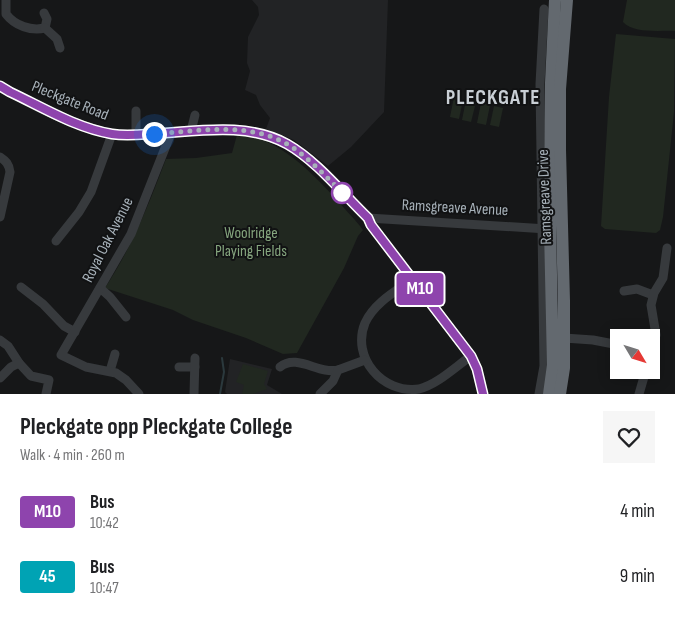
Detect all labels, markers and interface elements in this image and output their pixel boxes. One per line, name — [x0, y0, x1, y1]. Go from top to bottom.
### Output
street label: Pleckgate Road — [29, 77, 111, 125]
district label: PLECKGATE — [446, 85, 540, 110]
your location — [142, 122, 167, 147]
street label: Ramsgreave Drive — [534, 149, 556, 245]
unlabelled marker — [331, 182, 353, 204]
street label: Royal Oak Avenue — [78, 194, 138, 286]
street label: Ramsgreave Avenue — [401, 196, 509, 220]
park label: Woolridge Playing Fields — [215, 224, 287, 261]
line badge: M10 — [391, 273, 449, 305]
text: M10 — [407, 278, 434, 299]
north arrow — [610, 329, 660, 379]
map controls — [610, 329, 660, 379]
button: heart — [603, 411, 655, 463]
text: Pleckgate opp Pleckgate College — [20, 412, 292, 441]
text: Walk · 4 min · 260 m — [20, 446, 125, 465]
text: Bus — [90, 491, 115, 514]
text: 4 min — [620, 500, 655, 523]
text: M10 — [34, 501, 61, 522]
text: 10:42 — [90, 514, 119, 533]
text: Bus — [90, 556, 115, 579]
text: 9 min — [620, 565, 655, 588]
text: 45 — [39, 566, 56, 587]
text: 10:47 — [90, 579, 119, 598]

